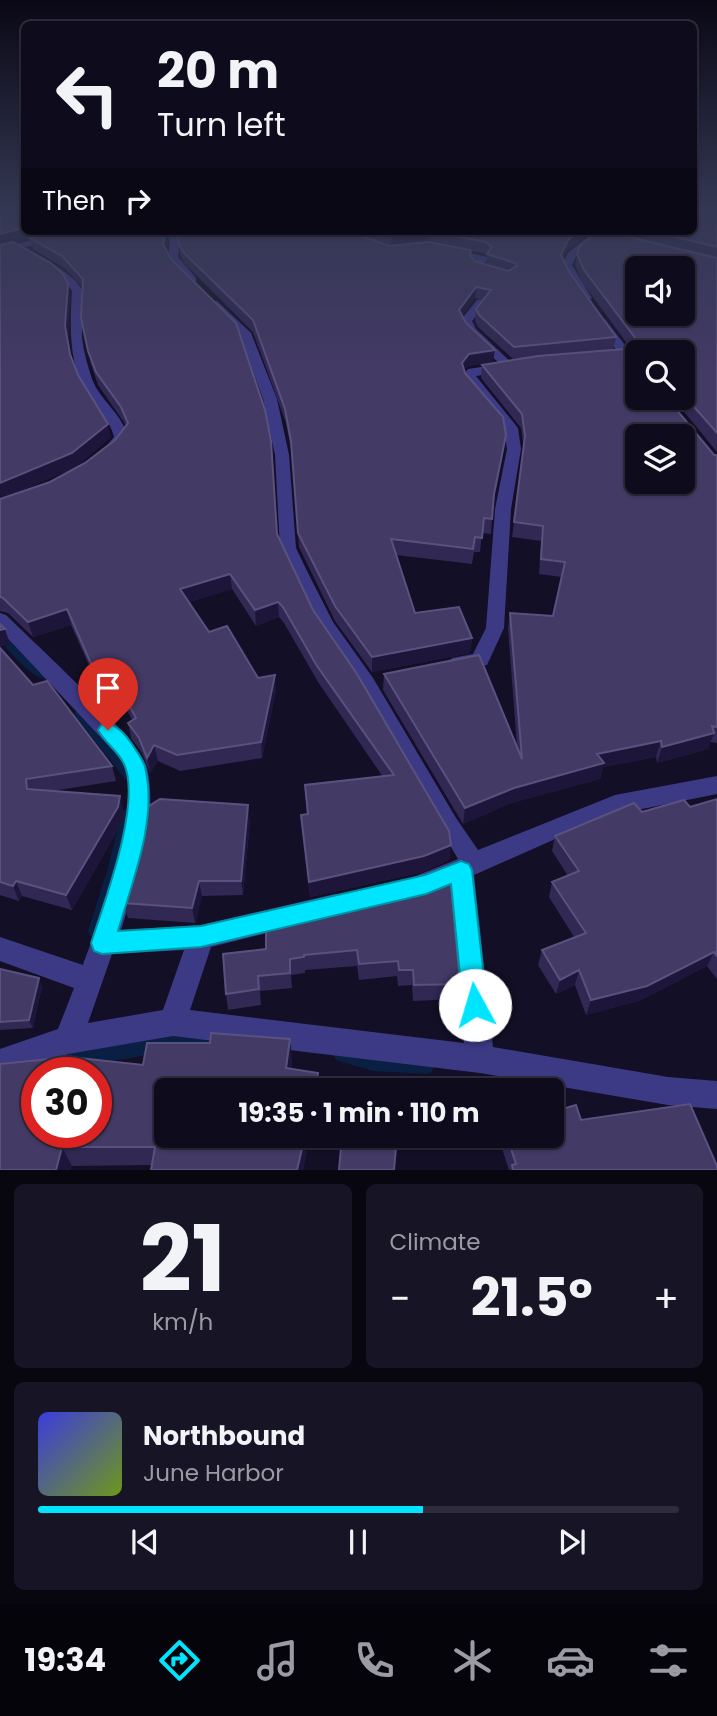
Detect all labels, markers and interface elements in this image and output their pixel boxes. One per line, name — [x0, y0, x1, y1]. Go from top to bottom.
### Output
text: 20 m — [157, 37, 279, 105]
icon: left — [42, 49, 133, 140]
text: Turn left — [157, 102, 286, 147]
icon: right — [119, 182, 157, 220]
text: Then — [42, 183, 105, 219]
map controls — [625, 256, 695, 494]
button: sound — [625, 256, 695, 326]
button: search — [625, 340, 695, 410]
button: layers — [625, 424, 695, 494]
pin — [78, 658, 138, 730]
icon: arrive — [89, 669, 127, 707]
position arrow — [438, 968, 512, 1042]
speed limit sign: 30 — [21, 1057, 112, 1148]
text: 19:35 · 1 min · 110 m — [239, 1095, 479, 1131]
text: 21 — [140, 1195, 226, 1323]
text: Climate — [390, 1226, 480, 1258]
text: 21.5° — [471, 1261, 593, 1334]
text: − — [390, 1272, 410, 1325]
text: + — [653, 1272, 679, 1325]
text: km/h — [152, 1306, 213, 1338]
text: Northbound — [143, 1418, 305, 1454]
text: June Harbor — [143, 1457, 284, 1489]
icon: previous — [126, 1523, 164, 1561]
icon: pause — [339, 1523, 377, 1561]
icon: next — [553, 1523, 591, 1561]
icon: directions — [155, 1636, 204, 1685]
icon: music — [253, 1636, 302, 1685]
icon: phone — [350, 1636, 399, 1685]
icon: climate — [448, 1636, 497, 1685]
icon: car — [546, 1636, 595, 1685]
icon: filters — [644, 1636, 693, 1685]
text: 19:34 — [24, 1637, 106, 1682]

